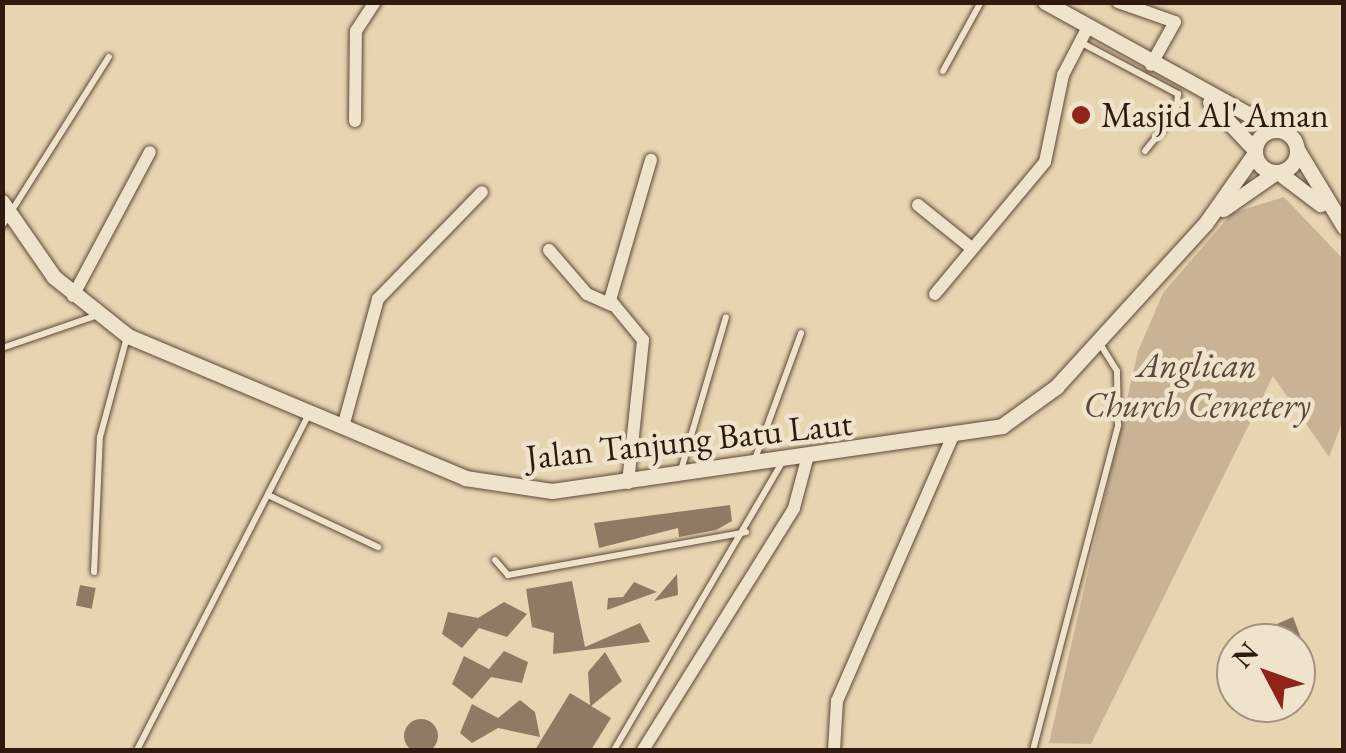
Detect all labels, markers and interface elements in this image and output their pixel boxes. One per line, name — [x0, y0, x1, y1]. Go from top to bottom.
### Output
place label: Masjid Al' Aman — [1101, 94, 1329, 136]
marker: Masjid Al' Aman — [1070, 104, 1092, 126]
park label: Anglican Church Cemetery — [1083, 344, 1311, 426]
street label: Jalan Tanjung Batu Laut — [524, 402, 854, 478]
north arrow — [1216, 623, 1316, 723]
text: N — [1224, 634, 1266, 675]

